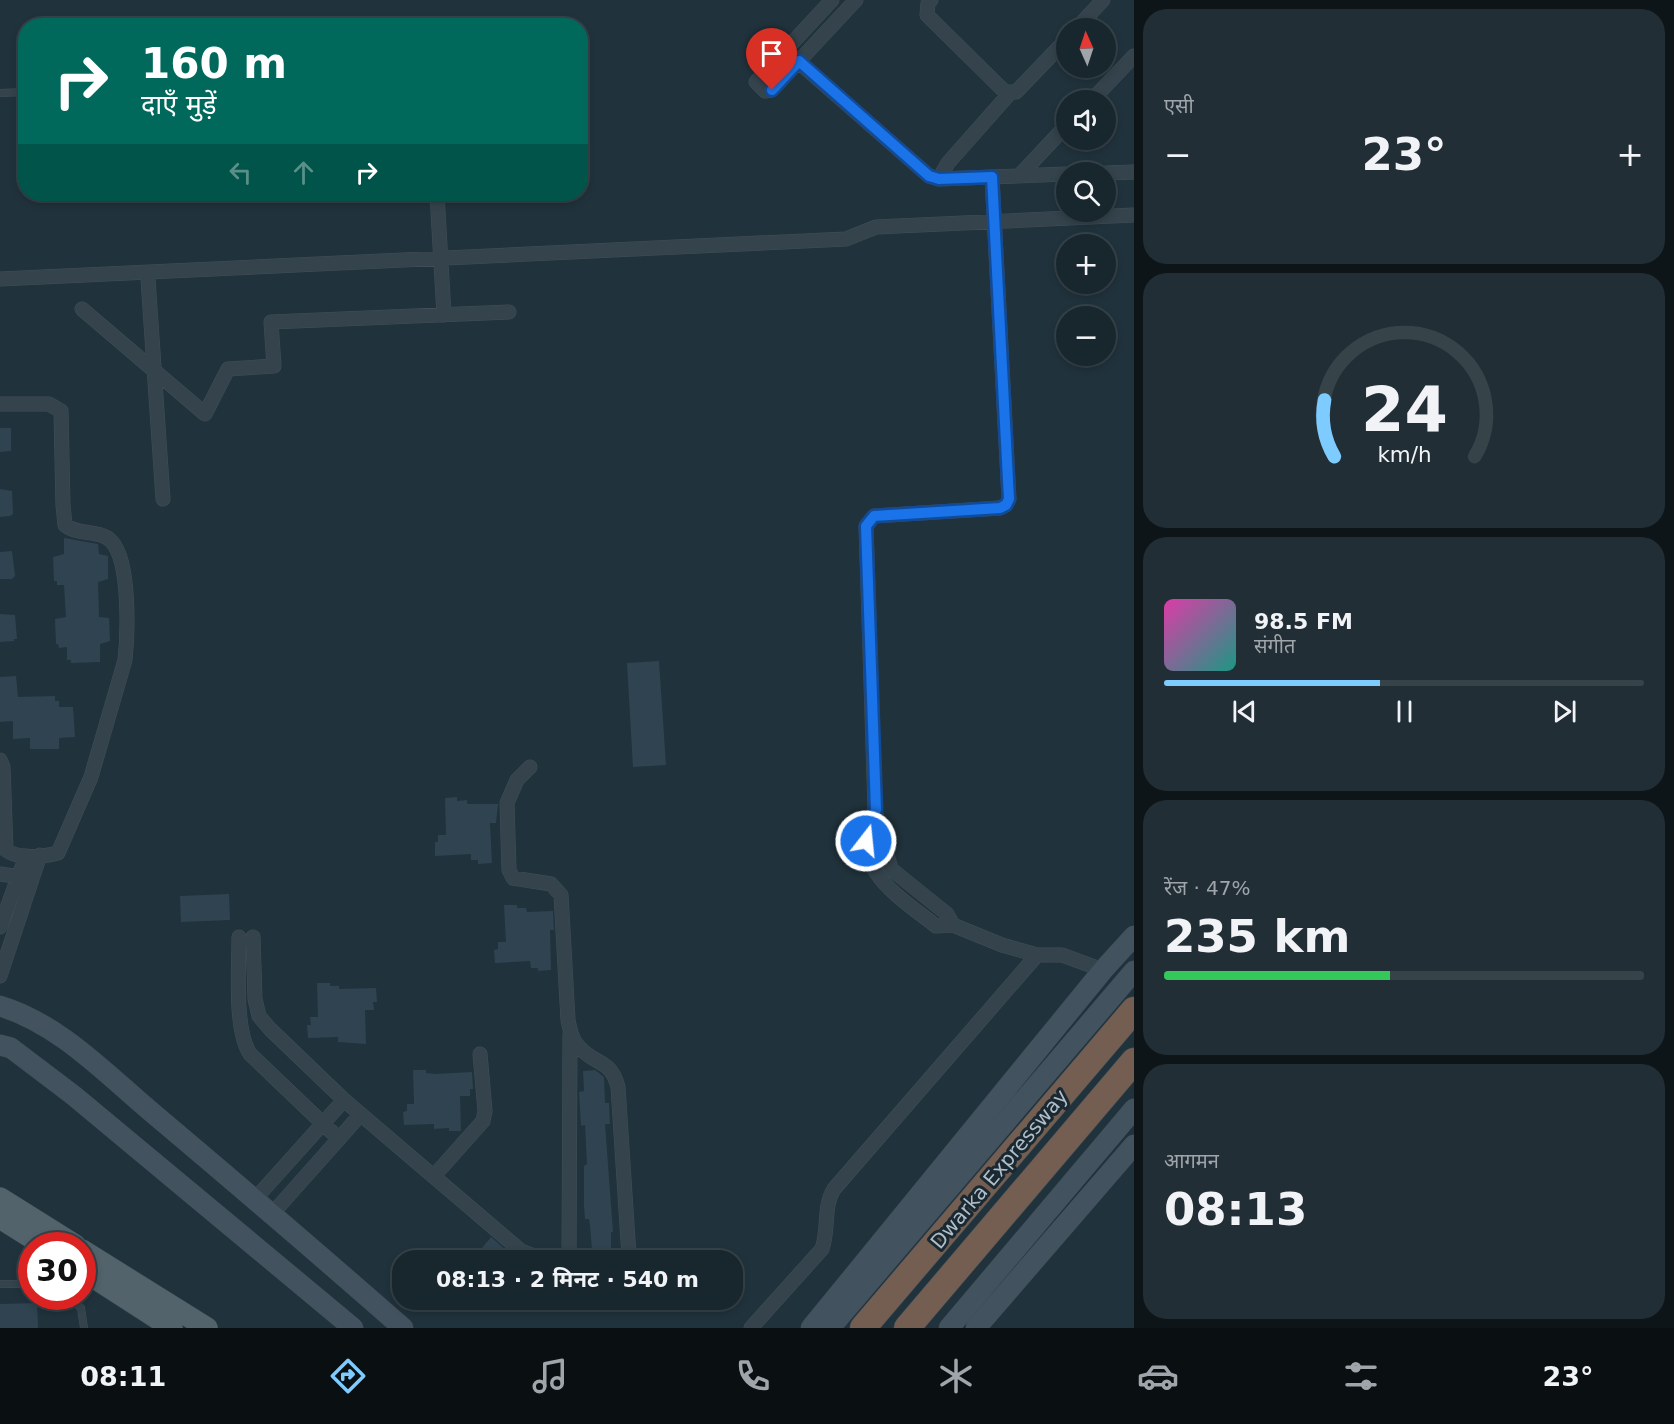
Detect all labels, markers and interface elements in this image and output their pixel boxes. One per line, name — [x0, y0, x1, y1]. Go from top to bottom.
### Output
north arrow — [1056, 18, 1116, 78]
map controls — [1056, 18, 1116, 366]
pin — [746, 28, 797, 90]
icon: arrive — [755, 37, 788, 70]
text: 160 m — [141, 39, 287, 88]
icon: right — [42, 42, 120, 120]
text: दाएँ मुड़ें — [141, 89, 216, 120]
button: sound — [1056, 90, 1116, 150]
text: एसी — [1164, 94, 1194, 118]
text: 23° — [1361, 128, 1447, 181]
text: − — [1164, 135, 1192, 174]
text: + — [1616, 135, 1644, 174]
icon: left — [224, 156, 257, 189]
icon: ahead — [287, 156, 320, 189]
icon: right — [350, 156, 383, 189]
button: search — [1056, 162, 1116, 222]
button: + — [1056, 234, 1116, 294]
button: − — [1056, 306, 1116, 366]
text: 24 — [1361, 373, 1447, 446]
text: km/h — [1377, 443, 1431, 468]
text: 98.5 FM — [1254, 609, 1353, 634]
text: संगीत — [1254, 634, 1295, 658]
icon: previous — [1228, 695, 1261, 728]
icon: pause — [1388, 695, 1421, 728]
icon: next — [1548, 695, 1581, 728]
position arrow — [834, 809, 898, 873]
text: रेंज · 47% — [1164, 876, 1251, 900]
text: 235 km — [1164, 910, 1350, 963]
street label: Dwarka Expressway — [925, 1084, 1073, 1254]
text: आगमन — [1164, 1149, 1219, 1173]
text: 08:13 — [1164, 1183, 1307, 1236]
speed limit sign: 30 — [18, 1232, 96, 1310]
text: 08:13 · 2 मिनट · 540 m — [436, 1267, 699, 1292]
icon: directions — [327, 1355, 369, 1397]
icon: music — [529, 1355, 571, 1397]
icon: phone — [732, 1355, 774, 1397]
icon: climate — [935, 1355, 977, 1397]
icon: car — [1137, 1355, 1179, 1397]
icon: filters — [1340, 1355, 1382, 1397]
text: 08:11 — [80, 1361, 166, 1392]
text: 23° — [1543, 1361, 1594, 1392]

